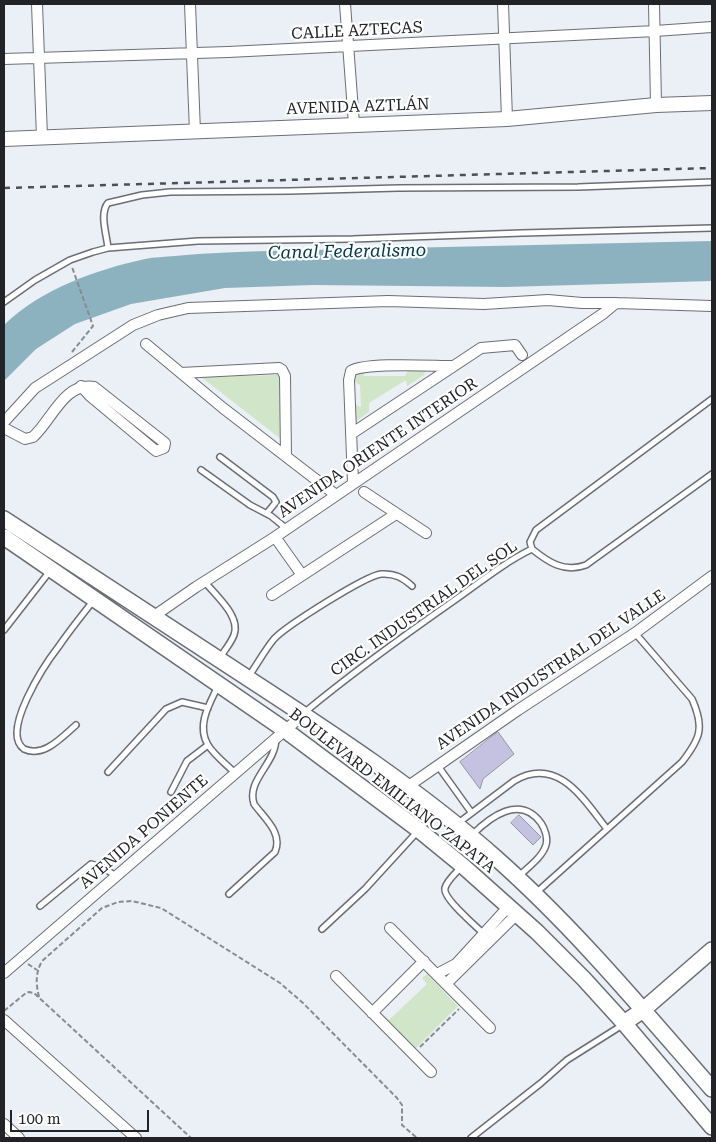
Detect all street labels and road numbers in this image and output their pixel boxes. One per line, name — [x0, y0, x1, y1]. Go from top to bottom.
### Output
street label: CALLE AZTECAS — [291, 18, 423, 44]
street label: AVENIDA AZTLÁN — [286, 95, 430, 119]
street label: AVENIDA ORIENTE INTERIOR — [275, 374, 481, 522]
street label: CIRC. INDUSTRIAL DEL SOL — [327, 537, 521, 681]
street label: AVENIDA INDUSTRIAL DEL VALLE — [433, 586, 669, 754]
street label: BOULEVARD EMILIANO ZAPATA — [285, 705, 499, 877]
street label: AVENIDA PONIENTE — [76, 771, 212, 893]

